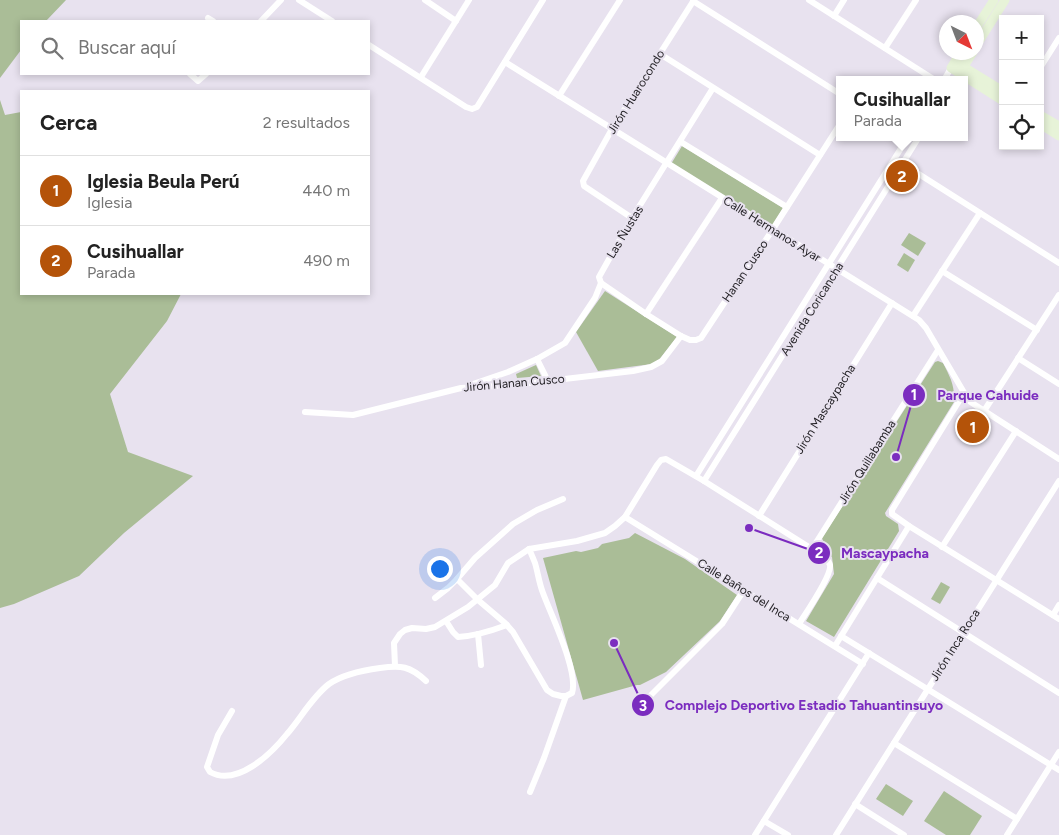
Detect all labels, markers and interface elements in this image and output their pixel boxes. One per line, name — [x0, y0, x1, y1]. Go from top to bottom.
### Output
north arrow — [939, 15, 984, 60]
map controls — [999, 15, 1044, 150]
button: + — [999, 15, 1044, 60]
search box — [20, 20, 370, 75]
icon: search — [38, 34, 66, 62]
text: Buscar aquí — [78, 36, 176, 59]
street label: Jirón Huarocondo — [604, 47, 668, 137]
button: − — [999, 60, 1044, 105]
popup — [836, 76, 968, 141]
text: Cusihuallar — [854, 88, 950, 111]
button: locate — [999, 105, 1044, 150]
text: Cerca — [40, 110, 97, 135]
text: Parada — [854, 111, 902, 130]
text: 2 resultados — [263, 113, 350, 132]
pin: 2 — [886, 157, 918, 195]
text: Iglesia Beula Perú — [87, 170, 240, 193]
text: 1 — [53, 181, 59, 200]
text: 440 m — [302, 181, 350, 200]
text: Iglesia — [87, 193, 132, 212]
street label: Calle Hermanos Ayar — [721, 193, 823, 265]
street label: Las Ñustas — [604, 203, 646, 261]
street label: Hanan Cusco — [719, 237, 771, 305]
text: Cusihuallar — [87, 240, 184, 263]
text: 2 — [51, 251, 61, 270]
text: 490 m — [303, 251, 350, 270]
street label: Avenida Coricancha — [778, 260, 846, 358]
text: Parada — [87, 263, 135, 282]
street label: Jirón Mascaypacha — [792, 362, 858, 456]
street label: Jirón Hanan Cusco — [463, 372, 565, 394]
callout: Parque Cahuide — [902, 380, 1049, 409]
text: 1 — [911, 386, 917, 404]
text: Parque Cahuide — [937, 387, 1039, 404]
pin: 1 — [957, 408, 989, 446]
street label: Jirón Quillabamba — [836, 417, 898, 507]
callout: Mascaypacha — [807, 538, 939, 567]
text: 2 — [815, 544, 824, 562]
text: Mascaypacha — [841, 545, 929, 562]
your location — [427, 556, 453, 582]
street label: Calle Baños del Inca — [695, 556, 793, 624]
street label: Jirón Inca Roca — [927, 606, 983, 684]
callout: Complejo Deportivo Estadio Tahuantinsuyo — [630, 691, 953, 720]
text: 3 — [639, 697, 647, 715]
text: Complejo Deportivo Estadio Tahuantinsuyo — [665, 697, 943, 714]

